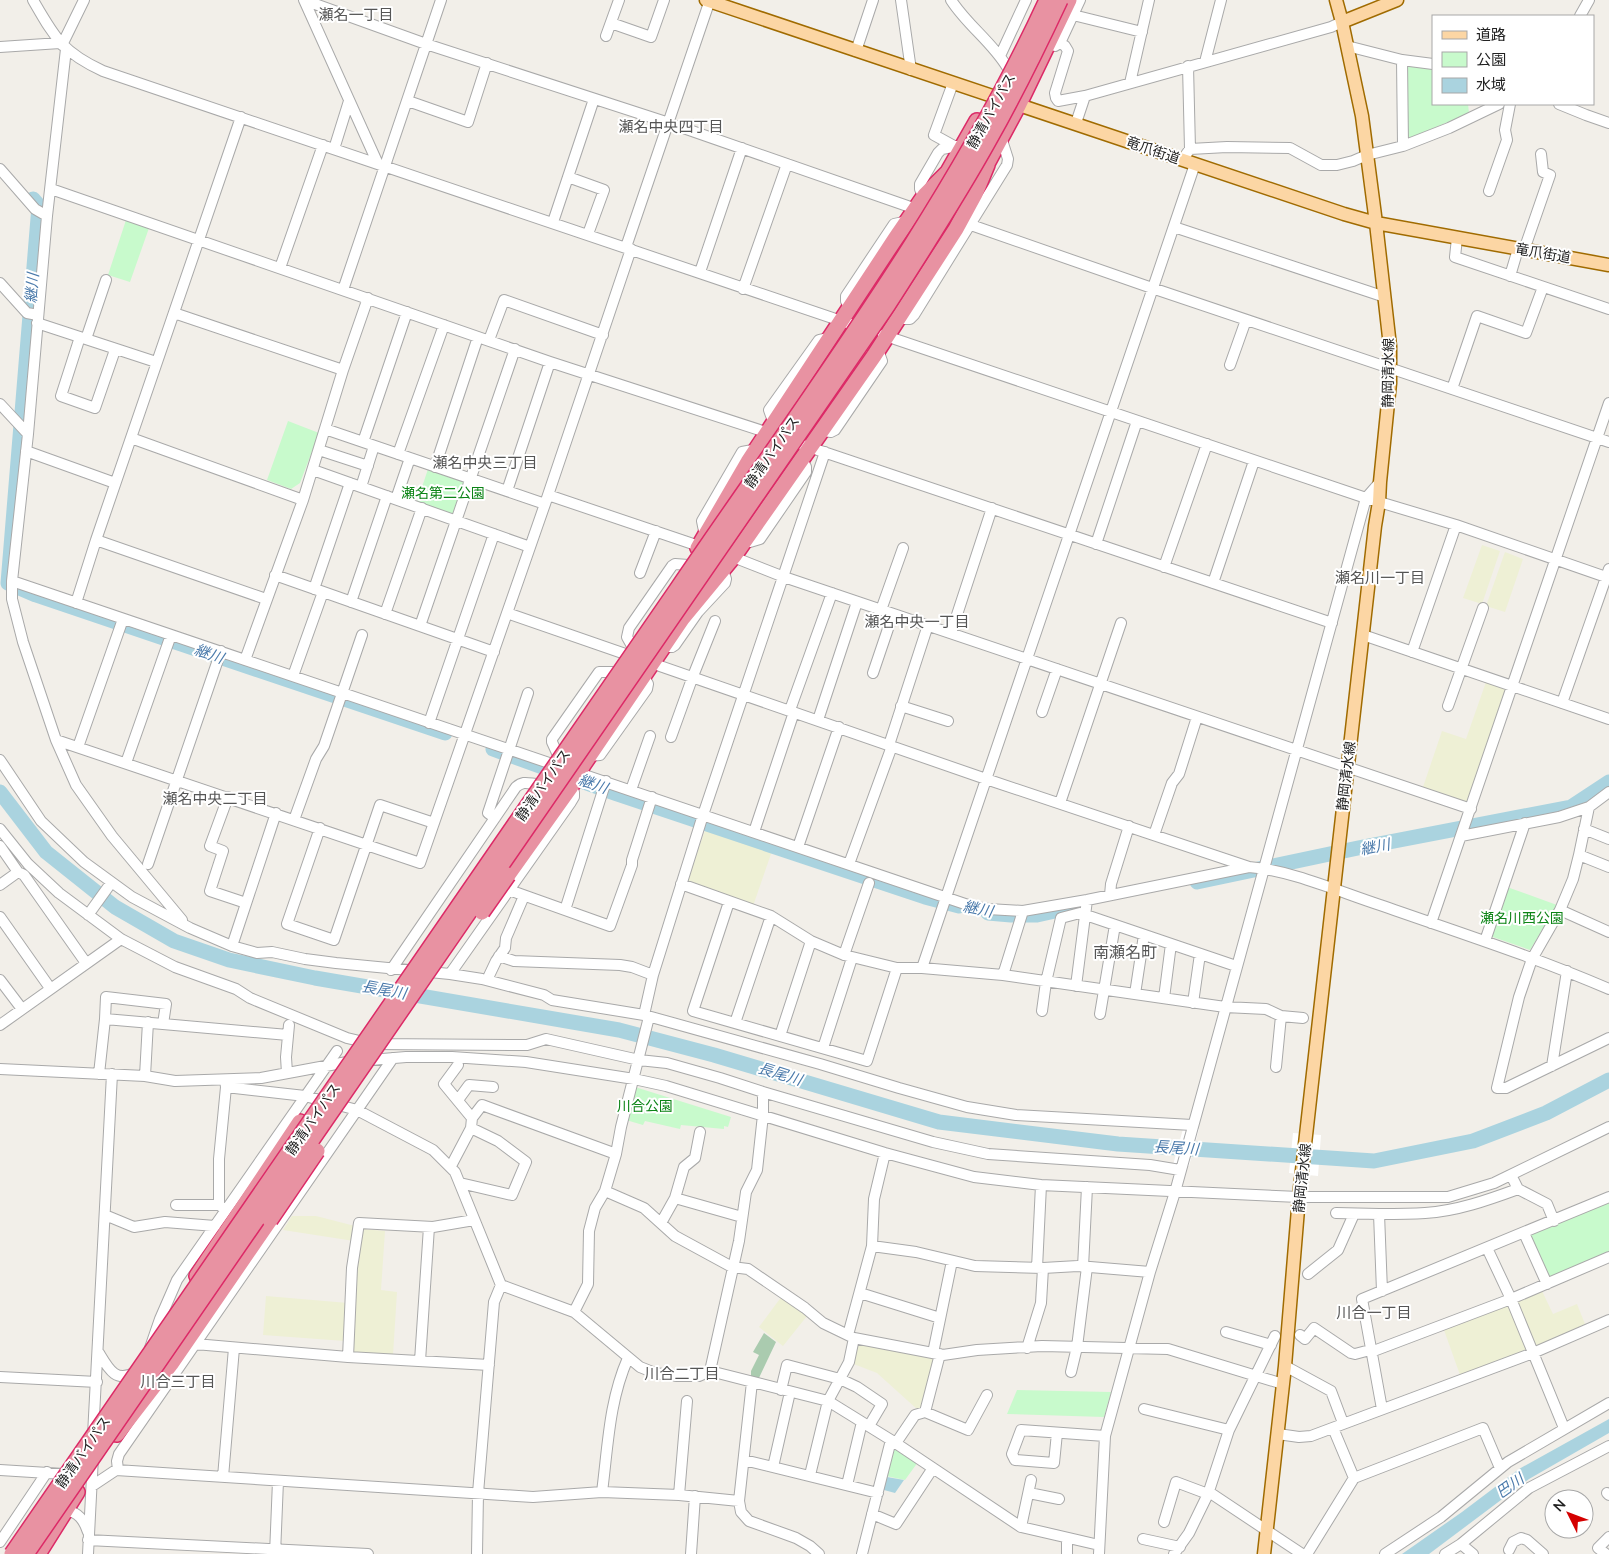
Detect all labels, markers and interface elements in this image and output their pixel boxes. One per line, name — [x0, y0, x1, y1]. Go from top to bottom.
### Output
district label: 瀬名一丁目 — [318, 5, 394, 25]
legend — [1432, 15, 1594, 105]
text: 道路 — [1476, 25, 1506, 45]
text: 公園 — [1476, 50, 1506, 70]
street label: 静清バイパス — [963, 70, 1020, 152]
text: 水域 — [1476, 75, 1506, 95]
district label: 瀬名中央四丁目 — [618, 117, 724, 137]
street label: 竜爪街道 — [1123, 132, 1182, 169]
street label: 竜爪街道 — [1514, 239, 1572, 268]
water label: 継川 — [21, 270, 43, 304]
street label: 静岡清水線 — [1378, 338, 1399, 408]
street label: 静清バイパス — [741, 413, 804, 492]
district label: 瀬名中央三丁目 — [432, 453, 538, 473]
park label: 瀬名第二公園 — [401, 484, 485, 503]
district label: 瀬名川一丁目 — [1335, 568, 1425, 588]
district label: 瀬名中央一丁目 — [864, 612, 970, 632]
water label: 継川 — [192, 640, 228, 669]
street label: 静岡清水線 — [1333, 740, 1360, 812]
street label: 静清バイパス — [512, 746, 575, 825]
water label: 継川 — [576, 770, 612, 799]
district label: 瀬名中央二丁目 — [162, 789, 268, 809]
water label: 継川 — [1358, 834, 1394, 860]
water label: 継川 — [961, 896, 997, 922]
park label: 瀬名川西公園 — [1480, 909, 1564, 928]
district label: 南瀬名町 — [1093, 942, 1157, 964]
water label: 長尾川 — [360, 976, 410, 1004]
water label: 長尾川 — [756, 1058, 806, 1091]
street label: 静清バイパス — [282, 1080, 345, 1159]
park label: 川合公園 — [617, 1097, 673, 1116]
water label: 長尾川 — [1153, 1136, 1201, 1160]
street label: 静岡清水線 — [1289, 1142, 1316, 1214]
district label: 川合一丁目 — [1336, 1303, 1412, 1323]
district label: 川合二丁目 — [644, 1364, 720, 1384]
district label: 川合三丁目 — [140, 1372, 216, 1392]
street label: 静清バイパス — [52, 1413, 115, 1492]
water label: 巴川 — [1492, 1468, 1530, 1503]
north arrow — [1544, 1489, 1594, 1539]
text: N — [1549, 1495, 1570, 1516]

